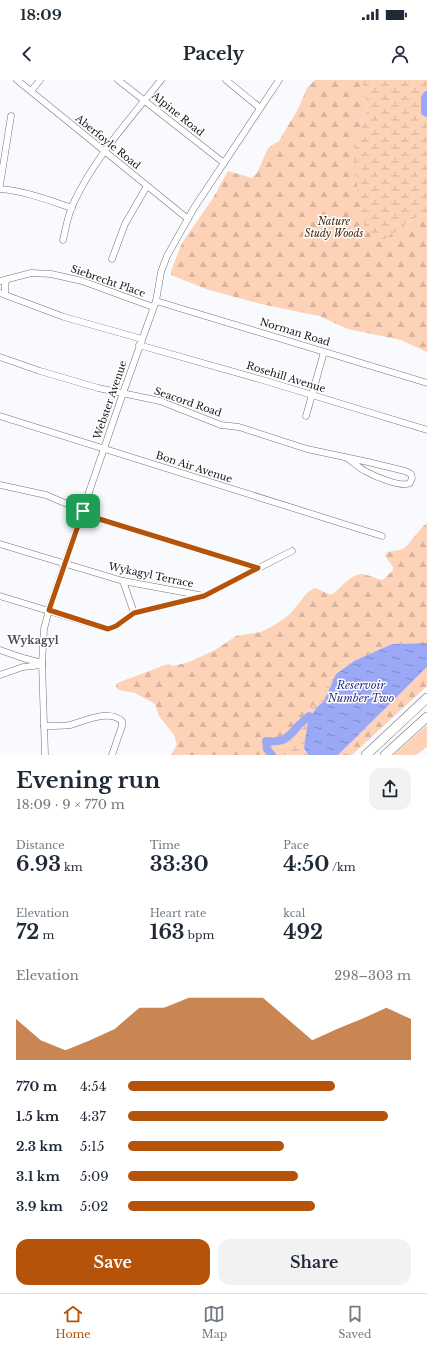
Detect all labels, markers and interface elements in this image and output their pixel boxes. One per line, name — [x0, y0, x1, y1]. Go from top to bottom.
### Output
text: 18:09 — [20, 5, 62, 24]
icon: back — [16, 43, 38, 65]
text: Pacely — [183, 43, 244, 65]
icon: person — [389, 43, 411, 65]
street label: Alpine Road — [149, 88, 207, 139]
street label: Aberfoyle Road — [72, 111, 143, 172]
park label: Nature Study Woods — [305, 215, 364, 240]
street label: Siebrecht Place — [69, 262, 147, 300]
street label: Norman Road — [258, 315, 332, 349]
street label: Webster Avenue — [90, 359, 130, 442]
street label: Rosehill Avenue — [245, 359, 327, 395]
street label: Seacord Road — [153, 384, 224, 420]
street label: Bon Air Avenue — [154, 448, 234, 486]
pin — [66, 494, 100, 528]
icon: arrive — [72, 500, 94, 522]
street label: Wykagyl Terrace — [106, 559, 195, 590]
district label: Wykagyl — [6, 633, 59, 647]
water label: Reservoir Number Two — [327, 678, 394, 705]
text: Evening run — [16, 767, 160, 794]
button: share — [369, 768, 411, 810]
text: 18:09 · 9 × 770 m — [16, 796, 125, 813]
text: Distance — [16, 838, 65, 852]
text: Time — [150, 838, 180, 852]
text: Pace — [283, 838, 309, 852]
text: 6.93 — [16, 852, 61, 876]
text: 33:30 — [150, 852, 209, 876]
text: 4:50 — [283, 852, 329, 876]
text: km — [61, 860, 83, 874]
text: /km — [329, 860, 356, 874]
text: Elevation — [16, 906, 69, 920]
text: Heart rate — [150, 906, 206, 920]
text: kcal — [283, 906, 305, 920]
text: 72 — [16, 920, 39, 944]
text: 163 — [150, 920, 185, 944]
text: 492 — [283, 920, 323, 944]
text: m — [39, 928, 54, 942]
text: bpm — [185, 928, 214, 942]
text: Elevation — [16, 967, 79, 984]
text: 298–303 m — [334, 967, 411, 984]
text: 770 m — [16, 1078, 57, 1095]
text: 4:54 — [80, 1078, 106, 1095]
text: 1.5 km — [16, 1108, 59, 1125]
text: 4:37 — [80, 1108, 106, 1125]
text: 2.3 km — [16, 1138, 63, 1155]
text: 5:15 — [80, 1138, 104, 1155]
text: 3.1 km — [16, 1168, 60, 1185]
text: 5:09 — [80, 1168, 109, 1185]
text: 3.9 km — [16, 1198, 63, 1215]
text: 5:02 — [80, 1198, 108, 1215]
button: Save — [16, 1239, 210, 1285]
button: Share — [218, 1239, 411, 1285]
tab: Home — [56, 1303, 91, 1341]
tab: Map — [202, 1303, 227, 1341]
tab: Saved — [338, 1303, 371, 1341]

